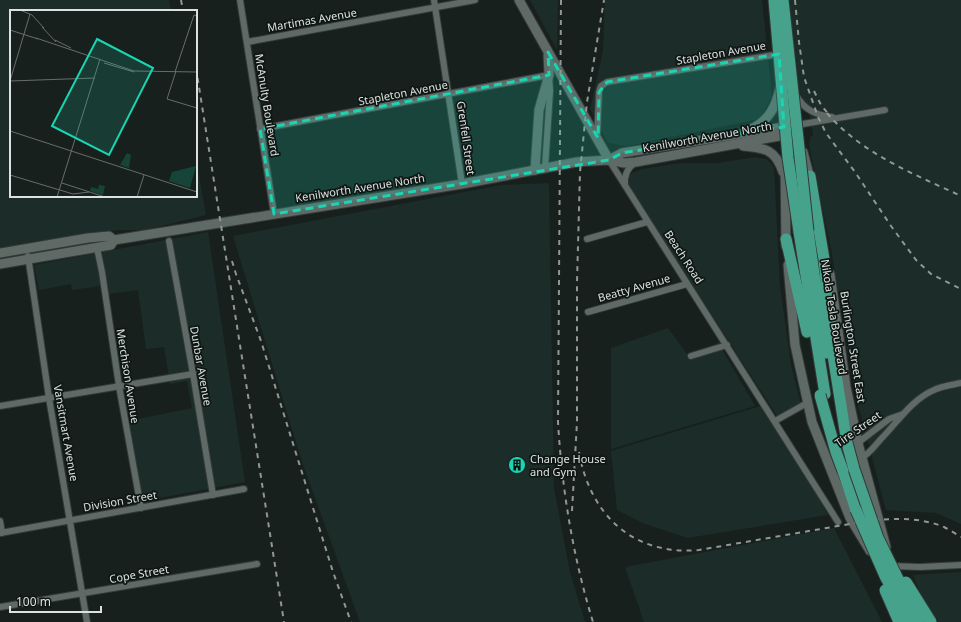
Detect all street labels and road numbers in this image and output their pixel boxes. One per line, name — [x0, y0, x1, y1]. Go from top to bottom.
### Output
street label: Martimas Avenue — [266, 4, 358, 35]
street label: Stapleton Avenue — [675, 37, 767, 68]
street label: McAnulty Boulevard — [252, 53, 283, 157]
street label: Stapleton Avenue — [357, 76, 449, 109]
street label: Grenfell Street — [454, 100, 479, 176]
street label: Kenilworth Avenue North — [641, 118, 773, 155]
street label: Kenilworth Avenue North — [294, 170, 426, 205]
street label: Beach Road — [662, 227, 707, 286]
street label: Nikola Tesla Boulevard — [818, 258, 851, 376]
street label: Beatty Avenue — [596, 270, 672, 305]
street label: Burlington Street East — [837, 290, 870, 404]
street label: Dunbar Avenue — [187, 325, 216, 407]
street label: Merchison Avenue — [114, 328, 143, 424]
street label: Vansitmart Avenue — [51, 383, 82, 482]
street label: Tire Street — [832, 407, 884, 450]
street label: Division Street — [82, 487, 158, 514]
street label: Cope Street — [108, 561, 170, 586]

